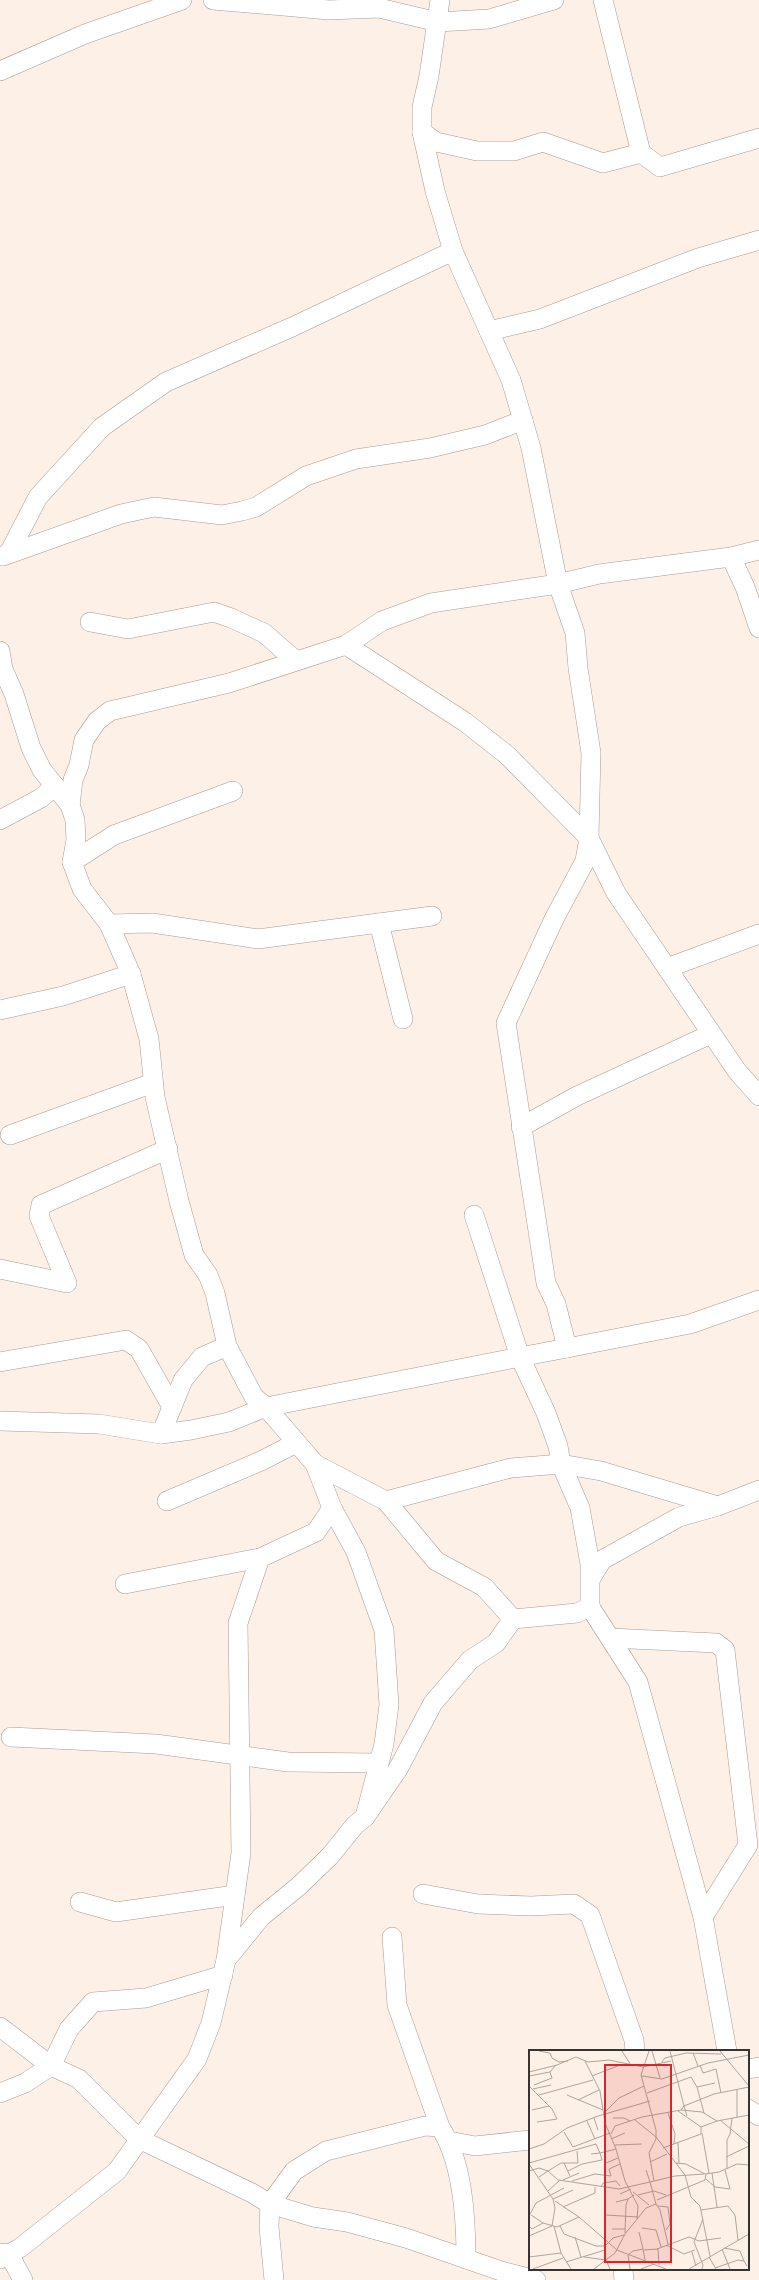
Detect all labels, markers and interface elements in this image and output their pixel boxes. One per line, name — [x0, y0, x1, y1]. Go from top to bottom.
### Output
inset map — [529, 2050, 749, 2270]

